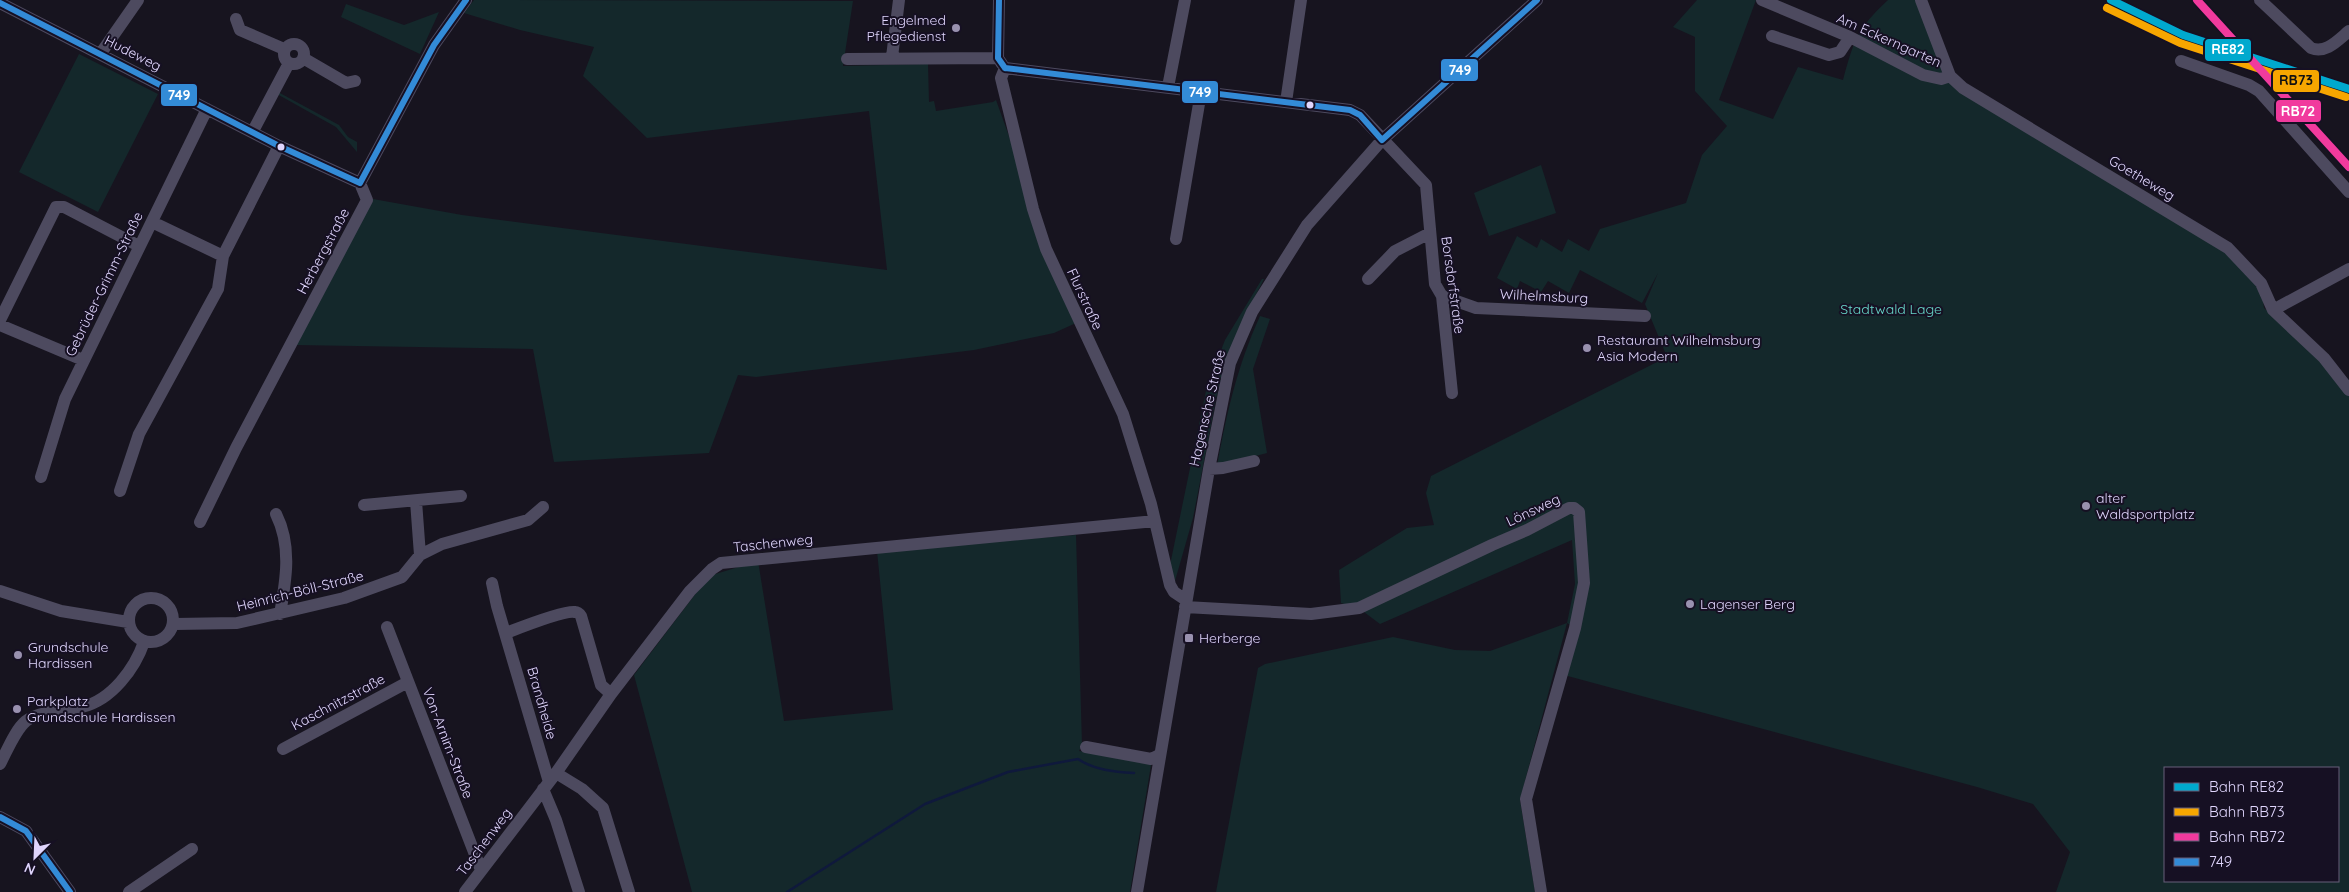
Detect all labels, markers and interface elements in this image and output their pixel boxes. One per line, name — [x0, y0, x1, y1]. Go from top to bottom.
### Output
street label: Am Eckerngarten — [1834, 9, 1944, 71]
place label: Engelmed Pflegedienst — [866, 11, 946, 45]
marker: Engelmed Pflegedienst — [950, 22, 962, 34]
street label: Hudeweg — [101, 31, 165, 75]
line badge: RE82 — [2204, 38, 2252, 62]
text: RE82 — [2211, 40, 2245, 58]
line badge: 749 — [1440, 58, 1479, 82]
text: 749 — [1448, 61, 1472, 79]
line badge: RB73 — [2272, 69, 2320, 93]
text: RB73 — [2279, 71, 2313, 89]
line badge: 749 — [1181, 80, 1219, 104]
line badge: 749 — [160, 83, 198, 107]
text: 749 — [1188, 83, 1212, 101]
text: 749 — [167, 86, 191, 104]
line badge: RB72 — [2275, 99, 2322, 123]
unlabelled marker — [1305, 100, 1315, 110]
text: RB72 — [2281, 102, 2315, 120]
unlabelled marker — [276, 142, 286, 152]
street label: Goetheweg — [2106, 151, 2178, 205]
street label: Herbergstraße — [293, 205, 353, 297]
street label: Gebrüder-Grimm-Straße — [61, 209, 147, 359]
street label: Borsdorfstraße — [1437, 235, 1469, 335]
street label: Flurstraße — [1063, 265, 1107, 333]
street label: Wilhelmsburg — [1499, 285, 1589, 307]
park label: Stadtwald Lage — [1840, 300, 1942, 318]
place label: Restaurant Wilhelmsburg Asia Modern — [1597, 331, 1761, 365]
marker: Restaurant Wilhelmsburg Asia Modern — [1581, 342, 1593, 354]
street label: Hagensche Straße — [1185, 348, 1229, 468]
place label: alter Waldsportplatz — [2096, 489, 2195, 523]
street label: Lönsweg — [1503, 490, 1563, 530]
marker: alter Waldsportplatz — [2080, 500, 2092, 512]
street label: Taschenweg — [732, 530, 814, 556]
street label: Heinrich-Böll-Straße — [235, 566, 365, 615]
place label: Lagenser Berg — [1700, 595, 1795, 613]
marker: Lagenser Berg — [1684, 598, 1696, 610]
place label: Herberge — [1199, 629, 1260, 647]
marker: Herberge — [1183, 632, 1195, 644]
place label: Grundschule Hardissen — [28, 638, 108, 672]
marker: Grundschule Hardissen — [12, 649, 24, 661]
street label: Brandheide — [523, 665, 561, 741]
street label: Kaschnitzstraße — [288, 670, 388, 734]
street label: Von-Arnim-Straße — [419, 685, 477, 801]
place label: Parkplatz Grundschule Hardissen — [27, 692, 175, 726]
marker: Parkplatz Grundschule Hardissen — [11, 703, 23, 715]
legend — [2164, 767, 2339, 882]
text: Bahn RE82 — [2209, 777, 2284, 796]
text: Bahn RB73 — [2209, 802, 2285, 821]
street label: Taschenweg — [453, 804, 515, 880]
text: Bahn RB72 — [2209, 827, 2285, 846]
north arrow — [10, 832, 60, 882]
text: 749 — [2209, 852, 2232, 871]
text: N — [21, 859, 38, 879]

